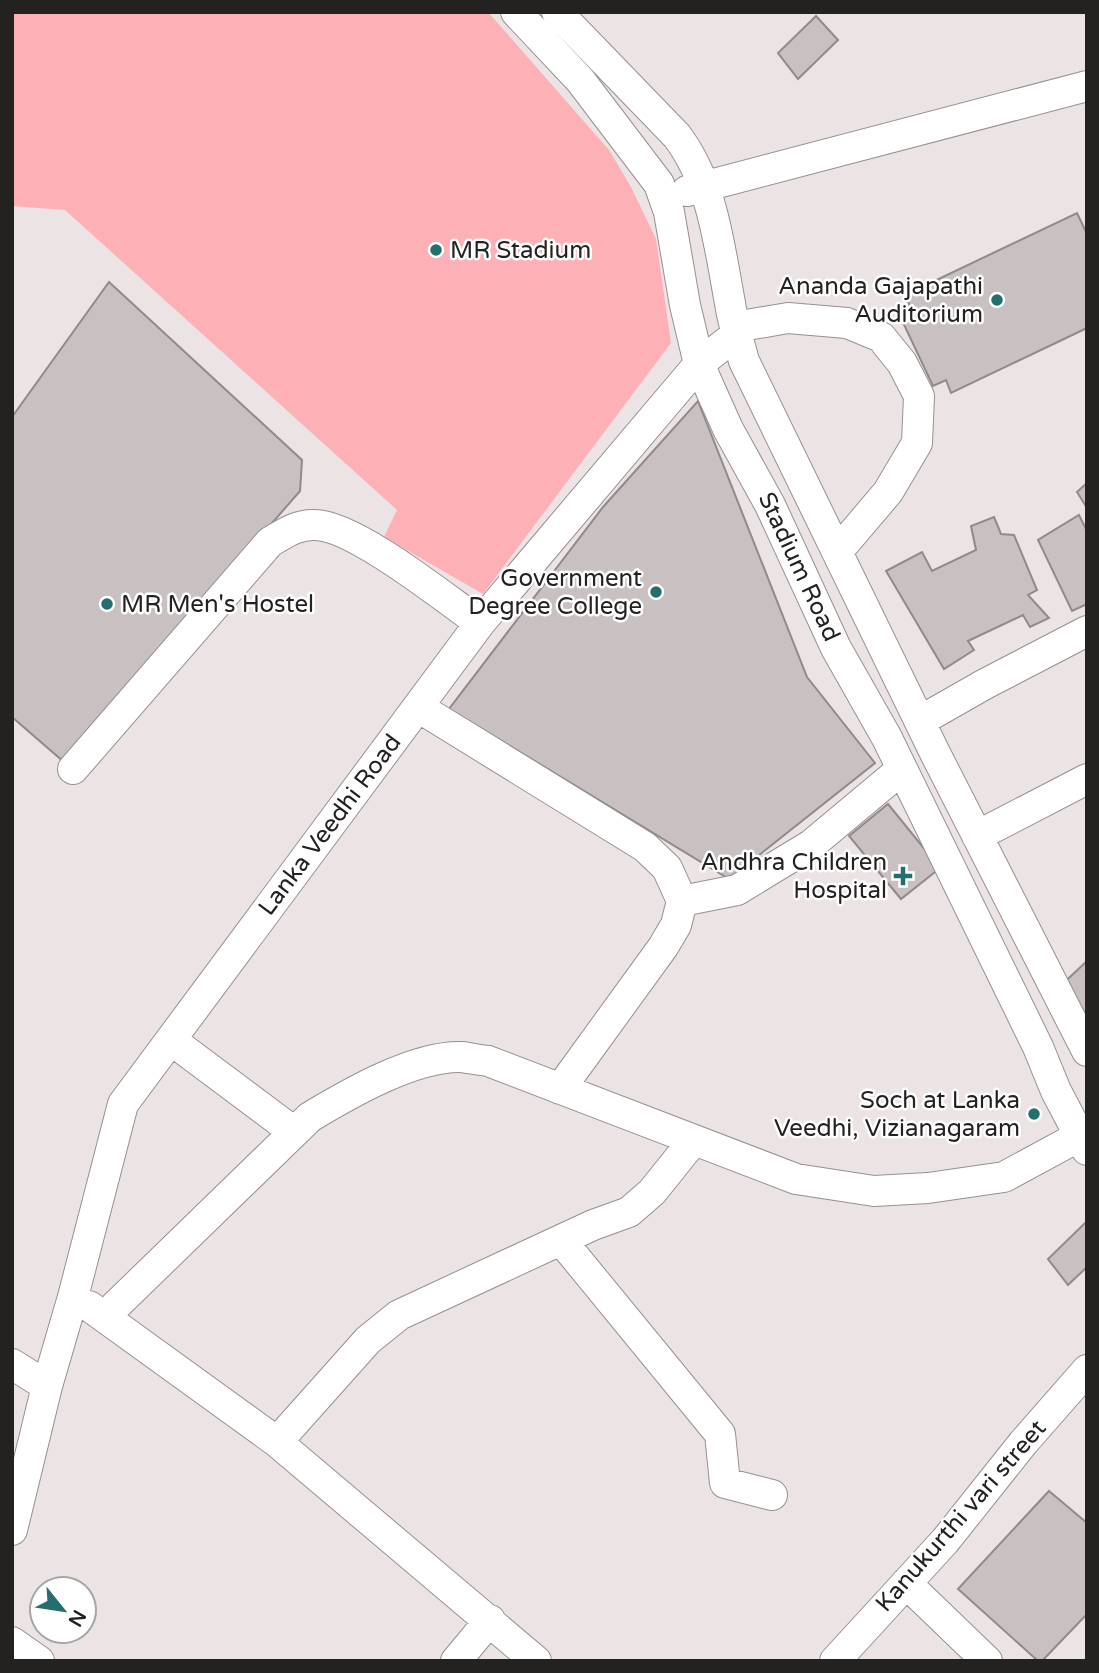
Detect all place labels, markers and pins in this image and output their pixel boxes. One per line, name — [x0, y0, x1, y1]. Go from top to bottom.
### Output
place label: MR Stadium — [450, 236, 591, 265]
marker: MR Stadium — [428, 242, 444, 258]
place label: Ananda Gajapathi Auditorium — [778, 272, 983, 329]
marker: Ananda Gajapathi Auditorium — [989, 292, 1005, 308]
place label: Government Degree College — [468, 564, 642, 621]
marker: Government Degree College — [648, 584, 664, 600]
place label: MR Men's Hostel — [121, 590, 314, 619]
marker: MR Men's Hostel — [99, 596, 115, 612]
place label: Andhra Children Hospital — [701, 848, 887, 905]
marker: Andhra Children Hospital — [893, 866, 913, 886]
place label: Soch at Lanka Veedhi, Vizianagaram — [774, 1086, 1020, 1143]
marker: Soch at Lanka Veedhi, Vizianagaram — [1026, 1106, 1042, 1122]

